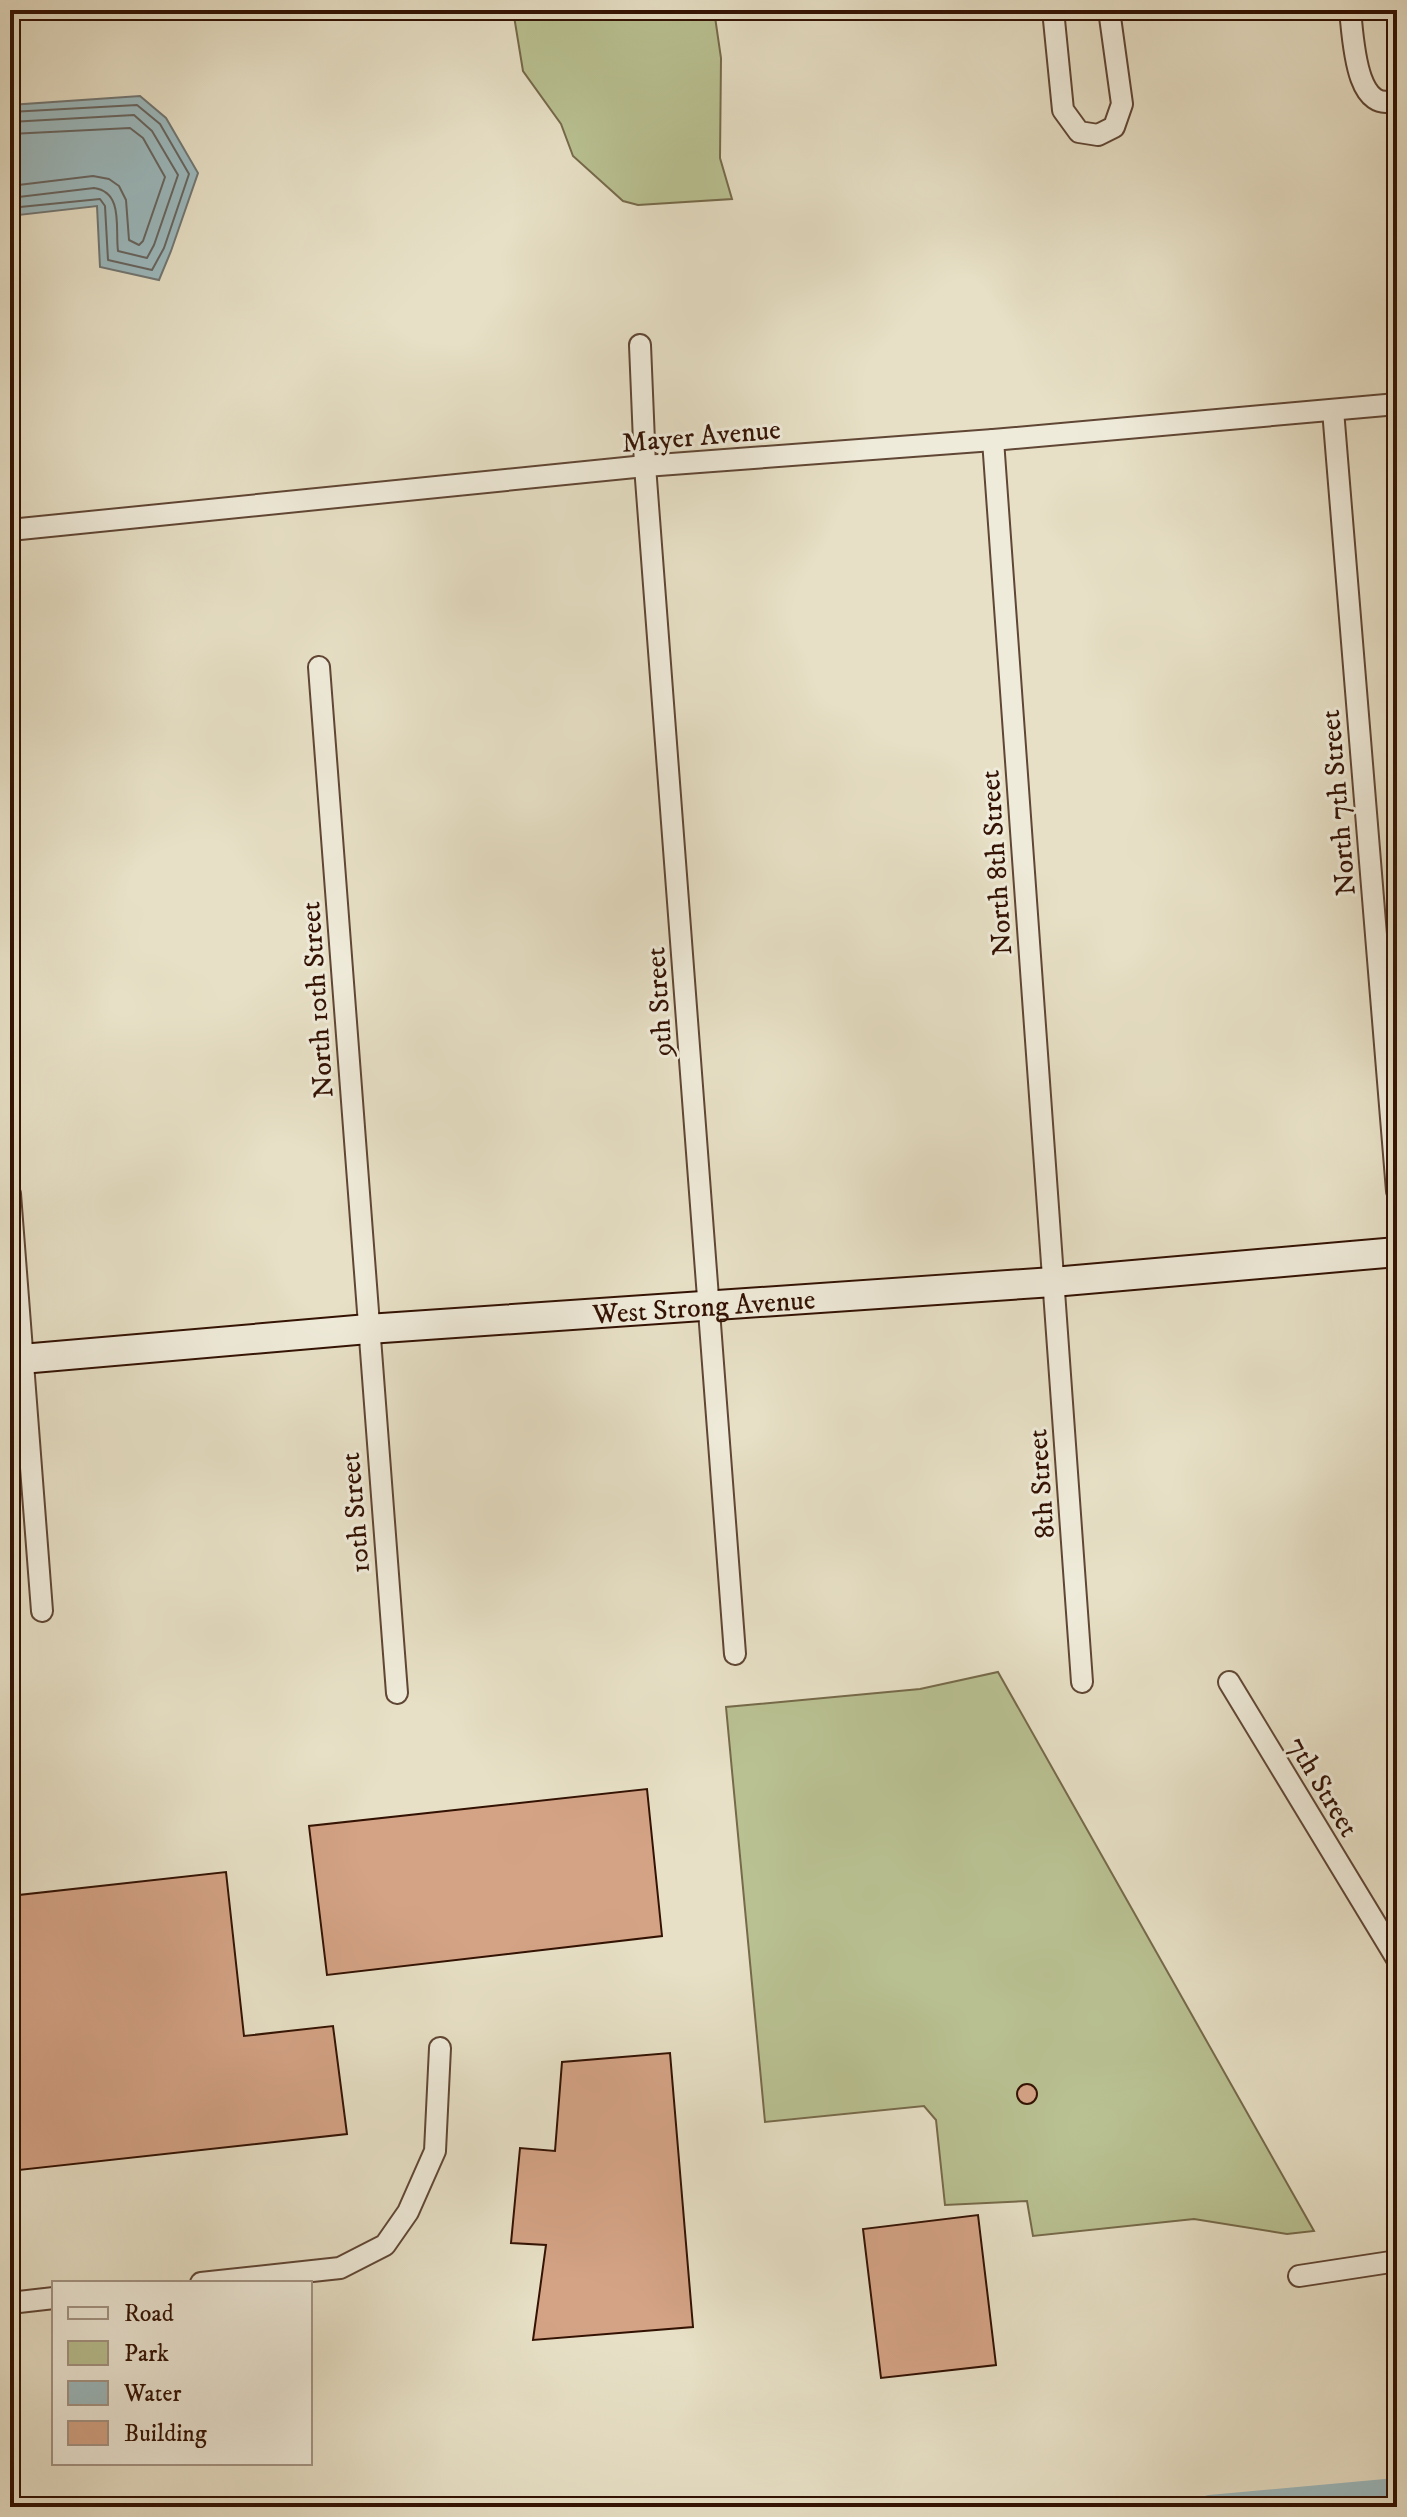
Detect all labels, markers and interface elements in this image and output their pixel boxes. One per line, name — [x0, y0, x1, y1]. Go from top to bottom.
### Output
street label: Mayer Avenue — [620, 412, 782, 461]
street label: North 7th Street — [1313, 708, 1364, 897]
street label: North 8th Street — [973, 769, 1020, 957]
street label: North 10th Street — [293, 900, 342, 1099]
street label: 9th Street — [638, 946, 681, 1060]
street label: West Strong Avenue — [591, 1282, 816, 1333]
street label: 8th Street — [1020, 1428, 1063, 1540]
street label: 10th Street — [333, 1451, 378, 1575]
street label: 7th Street — [1279, 1730, 1366, 1843]
legend — [52, 2281, 312, 2465]
text: Road — [124, 2299, 174, 2329]
text: Park — [124, 2339, 169, 2369]
text: Water — [123, 2379, 181, 2409]
text: Building — [124, 2419, 207, 2449]

